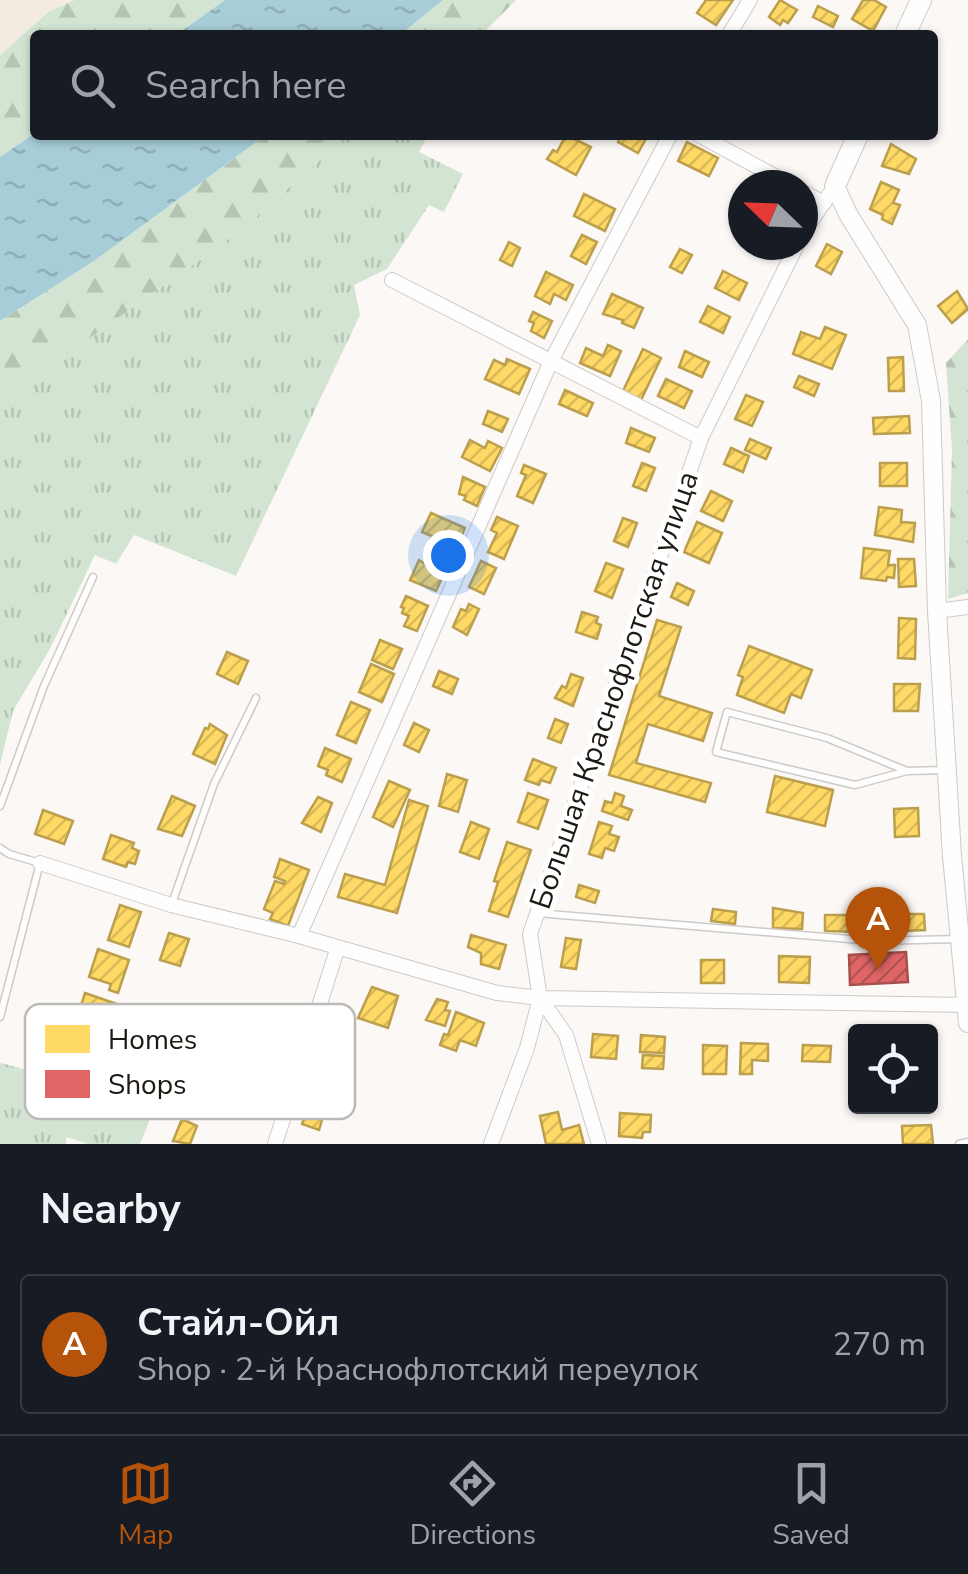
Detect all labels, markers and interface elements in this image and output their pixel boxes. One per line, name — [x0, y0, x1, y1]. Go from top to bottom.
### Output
search box — [30, 30, 938, 140]
icon: search — [65, 58, 120, 113]
text: Search here — [145, 60, 346, 111]
north arrow — [728, 170, 818, 260]
street label: Большая Краснофлотская улица — [520, 466, 709, 915]
your location — [423, 530, 474, 581]
pin: A — [846, 886, 910, 969]
legend — [25, 1004, 355, 1119]
text: Homes — [108, 1021, 197, 1059]
map controls — [848, 1024, 938, 1114]
button: locate — [848, 1024, 938, 1114]
text: Shops — [108, 1066, 186, 1104]
text: Nearby — [40, 1181, 181, 1238]
text: Стайл-Ойл — [137, 1297, 340, 1348]
text: A — [63, 1323, 86, 1366]
text: 270 m — [833, 1323, 926, 1366]
text: Shop · 2-й Краснофлотский переулок — [137, 1348, 698, 1391]
tab: Map — [118, 1456, 173, 1554]
tab: Directions — [410, 1456, 536, 1554]
tab: Saved — [772, 1456, 850, 1554]

